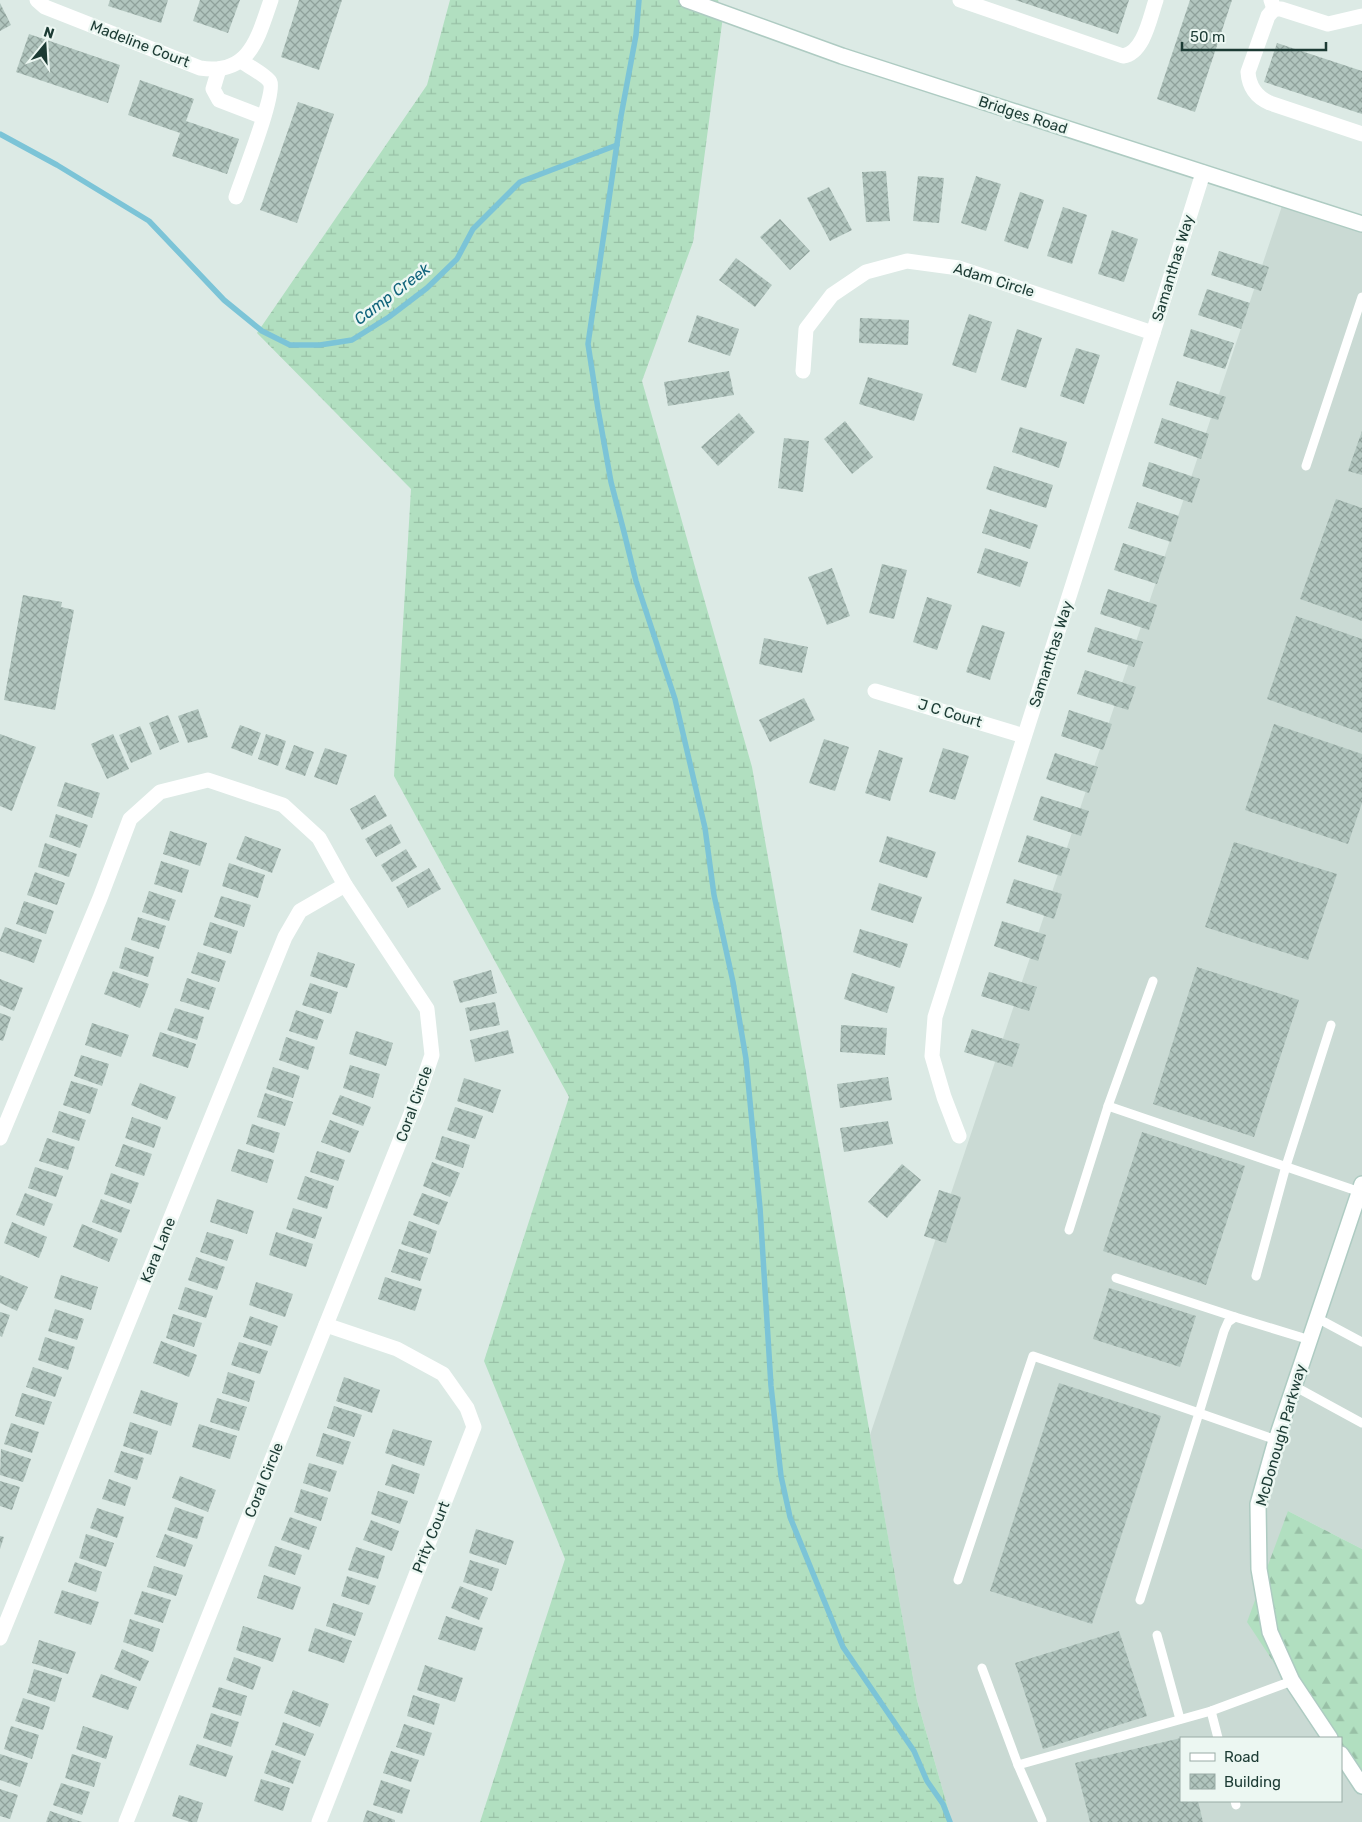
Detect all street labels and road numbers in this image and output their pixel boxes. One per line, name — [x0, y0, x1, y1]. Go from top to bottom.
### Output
street label: Madeline Court — [88, 17, 192, 71]
street label: Bridges Road — [976, 92, 1070, 138]
street label: Samanthas Way — [1148, 212, 1198, 324]
street label: Adam Circle — [951, 259, 1037, 301]
street label: Samanthas Way — [1025, 599, 1077, 709]
street label: J C Court — [916, 695, 984, 731]
street label: Coral Circle — [392, 1064, 436, 1144]
street label: Kara Lane — [137, 1215, 179, 1285]
street label: McDonough Parkway — [1252, 1362, 1310, 1508]
street label: Coral Circle — [241, 1440, 287, 1520]
street label: Prity Court — [408, 1498, 454, 1575]

